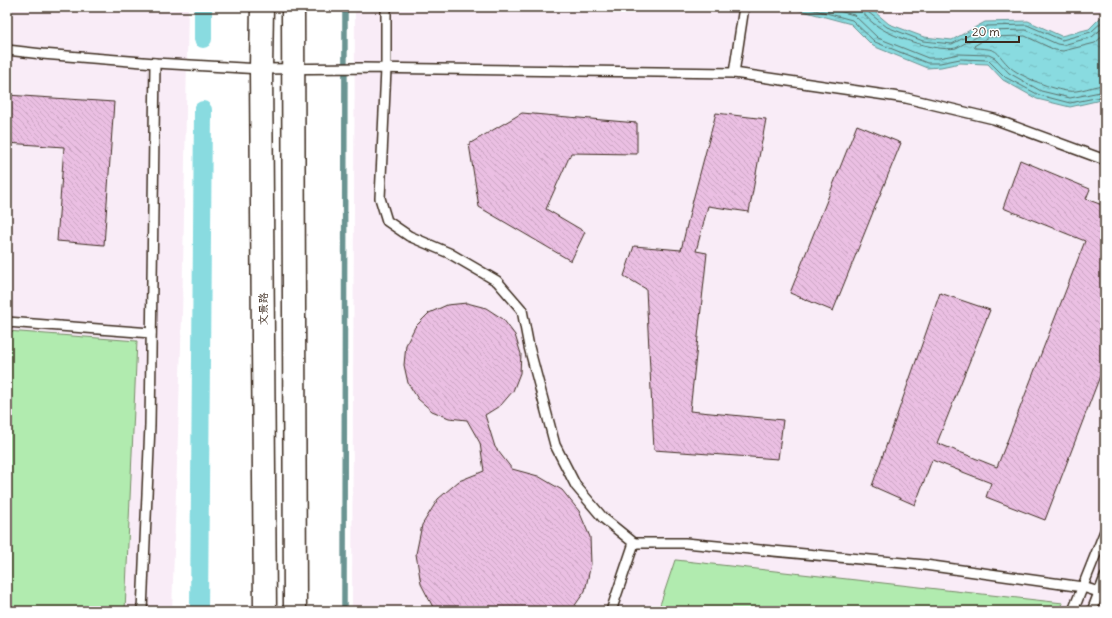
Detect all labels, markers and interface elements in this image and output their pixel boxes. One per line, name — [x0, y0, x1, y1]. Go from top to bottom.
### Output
scale bar — [966, 18, 1019, 44]
text: 20 m — [972, 24, 1000, 39]
street label: 文景路 — [256, 293, 270, 326]

